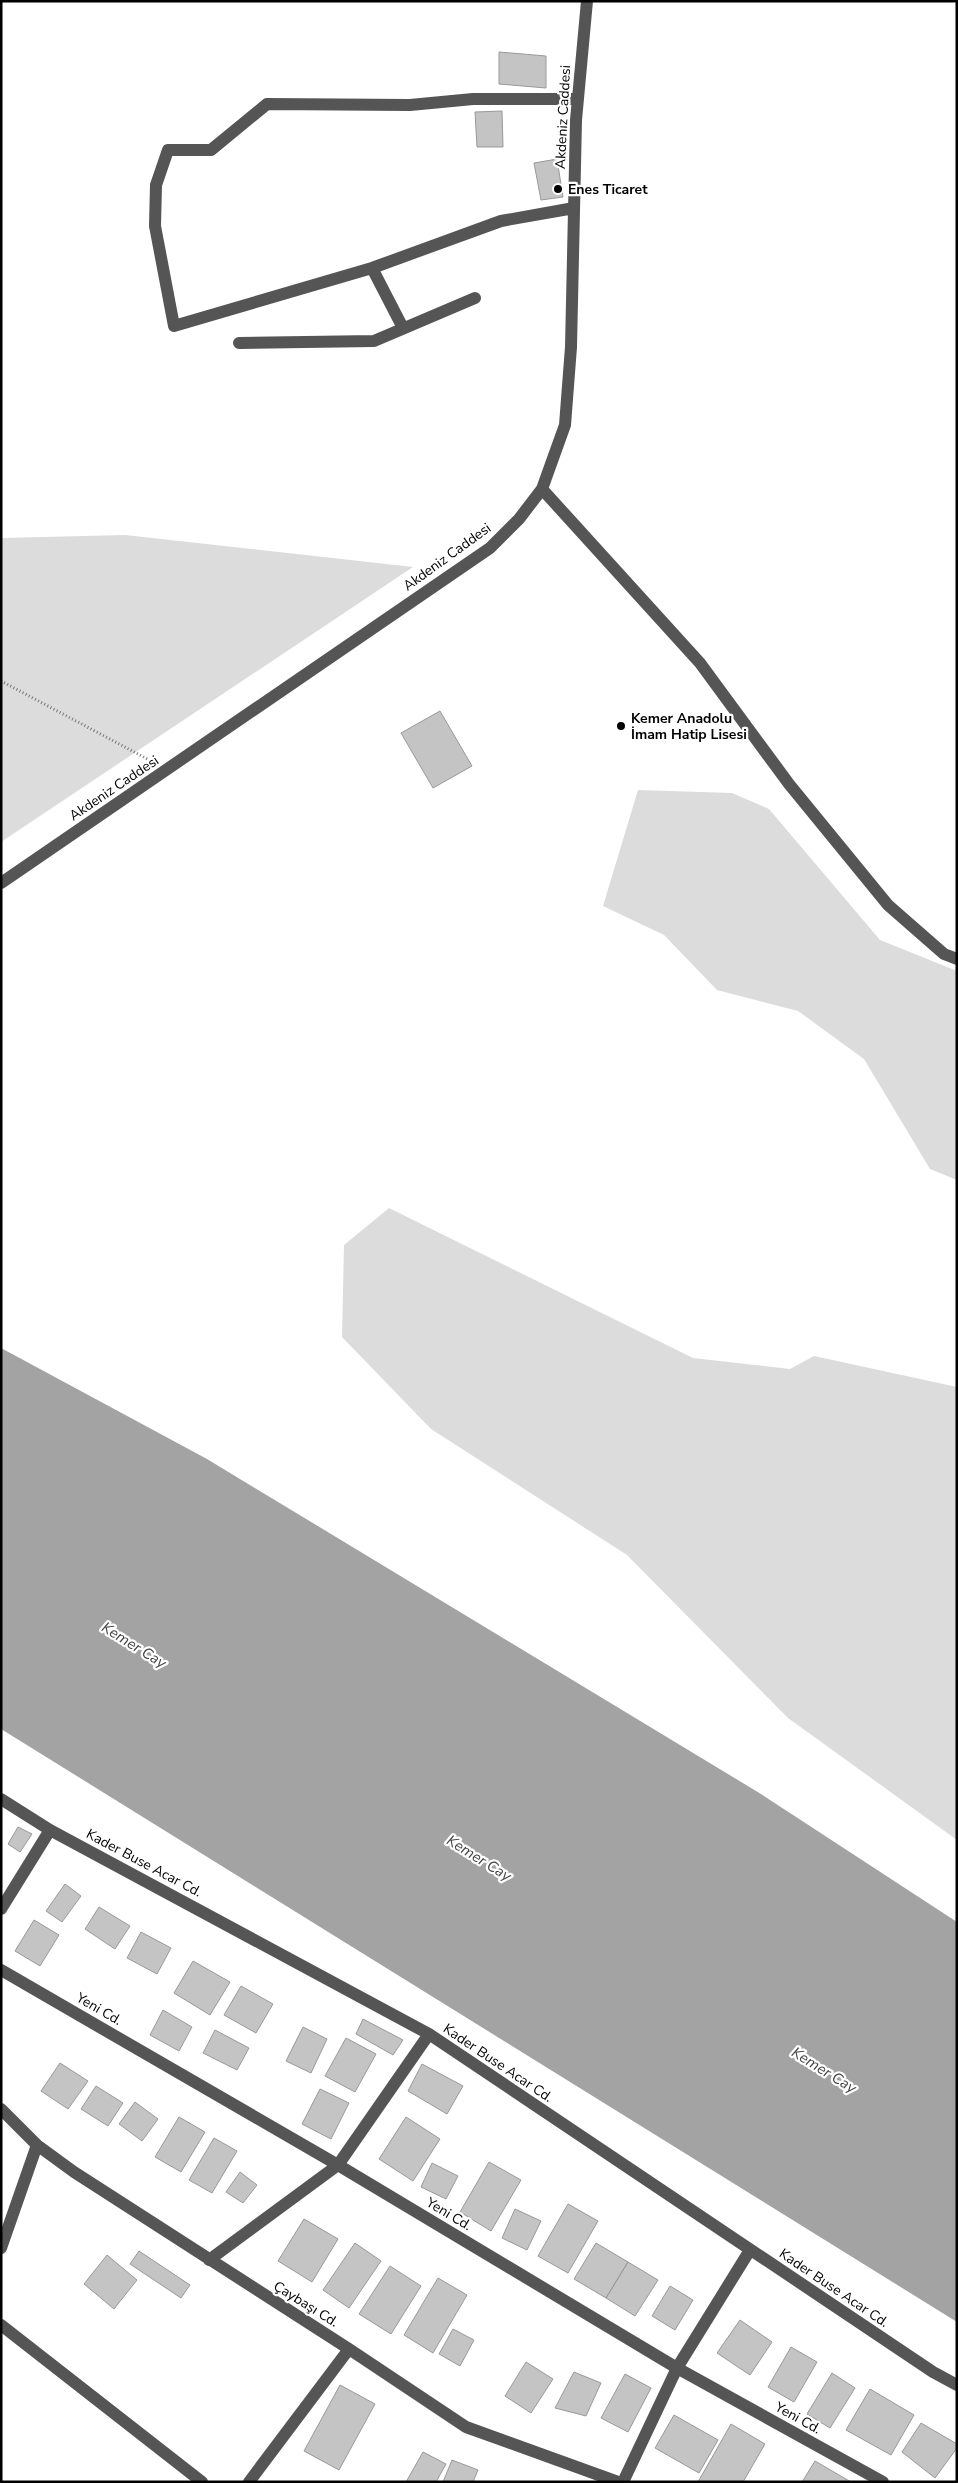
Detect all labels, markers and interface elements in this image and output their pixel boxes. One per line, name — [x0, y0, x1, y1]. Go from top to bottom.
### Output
street label: Akdeniz Caddesi — [551, 64, 575, 170]
place label: Enes Ticaret — [568, 180, 648, 199]
marker: Enes Ticaret — [552, 183, 564, 195]
street label: Akdeniz Caddesi — [399, 519, 495, 595]
place label: Kemer Anadolu İmam Hatip Lisesi — [631, 709, 747, 744]
marker: Kemer Anadolu İmam Hatip Lisesi — [615, 720, 627, 732]
street label: Akdeniz Caddesi — [65, 751, 163, 825]
water label: Kemer Cay — [98, 1617, 171, 1673]
street label: Kader Buse Acar Cd. — [83, 1824, 205, 1902]
water label: Kemer Cay — [443, 1830, 516, 1886]
street label: Yeni Cd. — [72, 1988, 125, 2030]
street label: Kader Buse Acar Cd. — [439, 2019, 557, 2107]
water label: Kemer Cay — [788, 2042, 861, 2098]
street label: Yeni Cd. — [422, 2193, 475, 2235]
street label: Kader Buse Acar Cd. — [775, 2244, 893, 2332]
street label: Çaybaşı Cd. — [270, 2277, 342, 2331]
street label: Yeni Cd. — [771, 2397, 824, 2438]

